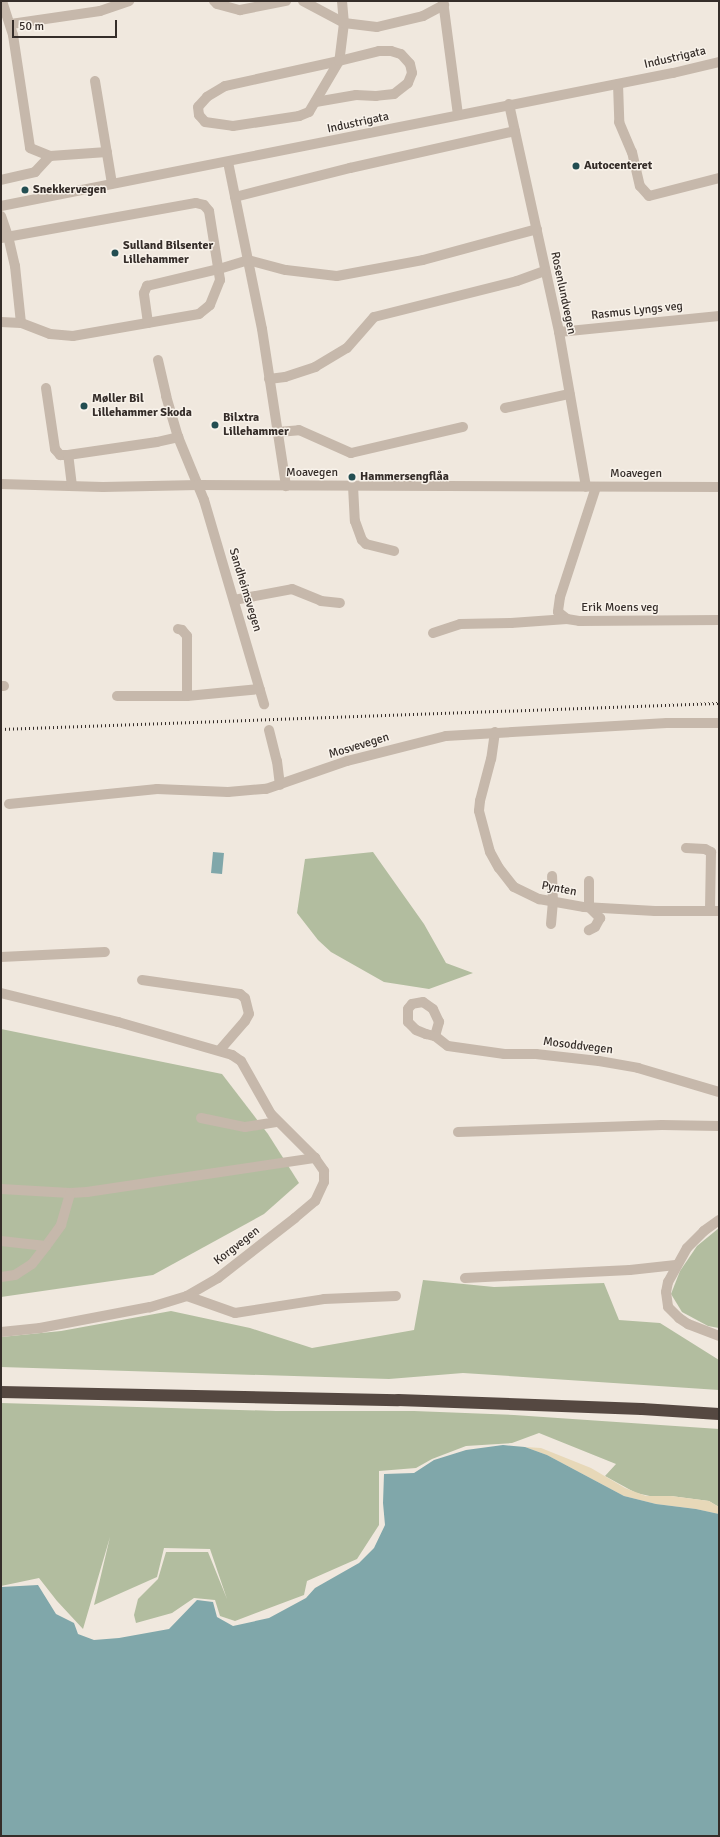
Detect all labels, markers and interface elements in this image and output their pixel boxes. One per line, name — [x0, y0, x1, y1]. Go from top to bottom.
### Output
scale bar — [14, 12, 119, 38]
text: 50 m — [19, 19, 44, 34]
street label: Industrigata — [643, 44, 707, 72]
street label: Industrigata — [326, 109, 390, 137]
place label: Autocenteret — [584, 159, 652, 173]
marker: Autocenteret — [571, 161, 581, 171]
place label: Snekkervegen — [33, 183, 106, 197]
marker: Snekkervegen — [20, 185, 30, 195]
place label: Sulland Bilsenter Lillehammer — [123, 239, 213, 267]
marker: Sulland Bilsenter Lillehammer — [110, 248, 120, 258]
street label: Rosenlundvegen — [547, 250, 579, 336]
street label: Rasmus Lyngs veg — [590, 299, 684, 323]
place label: Møller Bil Lillehammer Skoda — [92, 392, 192, 420]
marker: Møller Bil Lillehammer Skoda — [79, 401, 89, 411]
place label: Bilxtra Lillehammer — [223, 411, 289, 439]
marker: Bilxtra Lillehammer — [210, 420, 220, 430]
street label: Moavegen — [286, 466, 338, 480]
street label: Moavegen — [610, 467, 662, 481]
place label: Hammersengflåa — [360, 470, 449, 484]
marker: Hammersengflåa — [347, 472, 357, 482]
street label: Sandheimsvegen — [225, 547, 265, 633]
street label: Erik Moens veg — [581, 601, 659, 615]
street label: Mosvevegen — [327, 730, 391, 762]
street label: Pynten — [540, 879, 578, 899]
street label: Mosoddvegen — [542, 1035, 614, 1057]
street label: Korgvegen — [211, 1224, 263, 1268]

